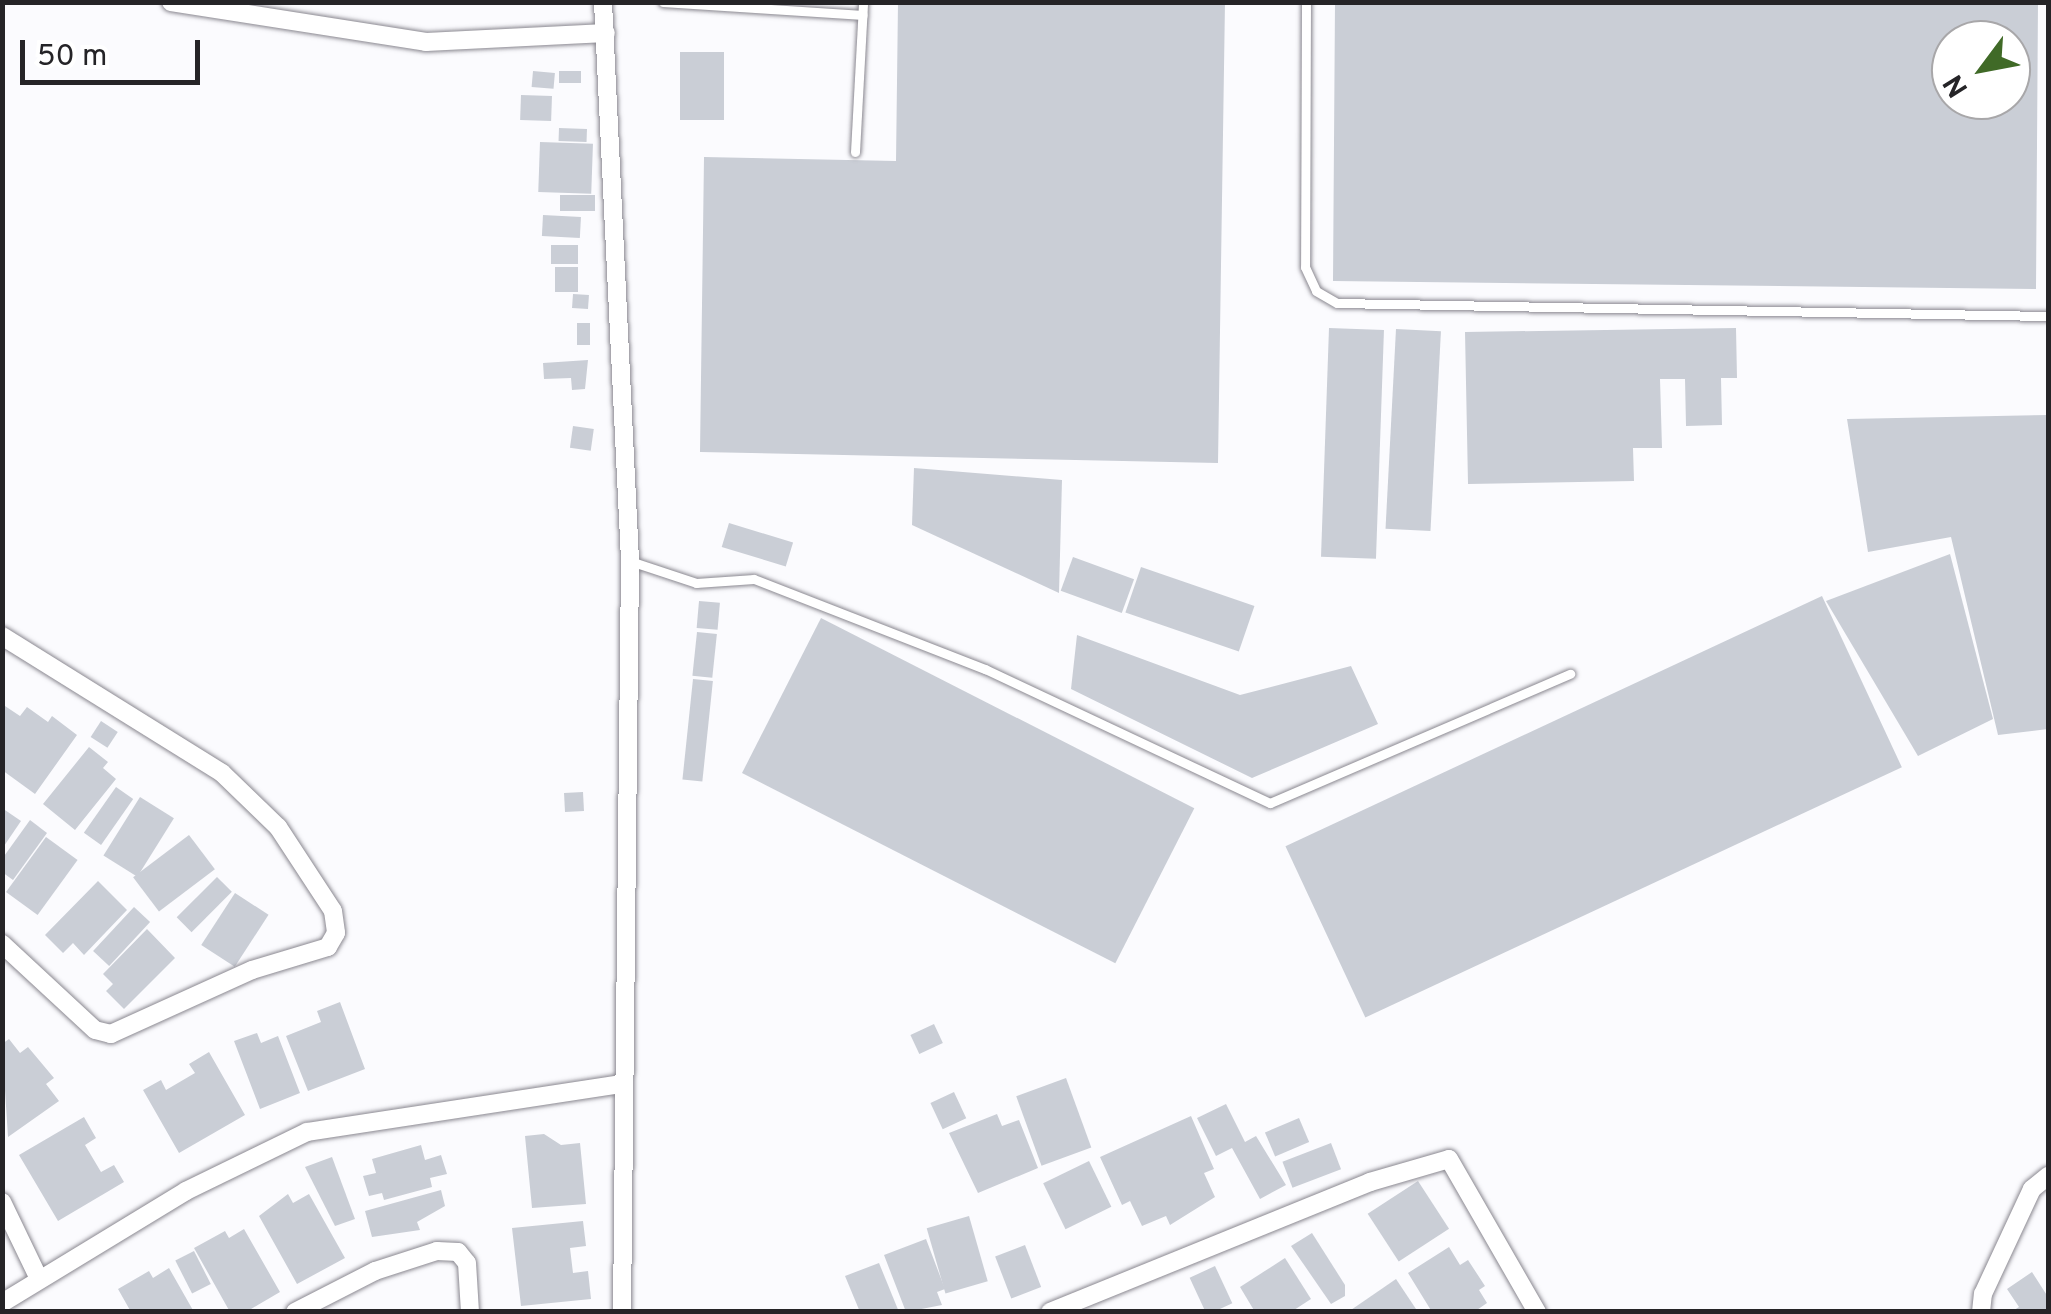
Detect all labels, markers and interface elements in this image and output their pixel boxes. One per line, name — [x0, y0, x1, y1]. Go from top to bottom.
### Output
scale bar — [25, 20, 205, 82]
north arrow — [1931, 20, 2031, 120]
text: 50 m — [37, 39, 107, 76]
text: N — [1937, 67, 1978, 103]

